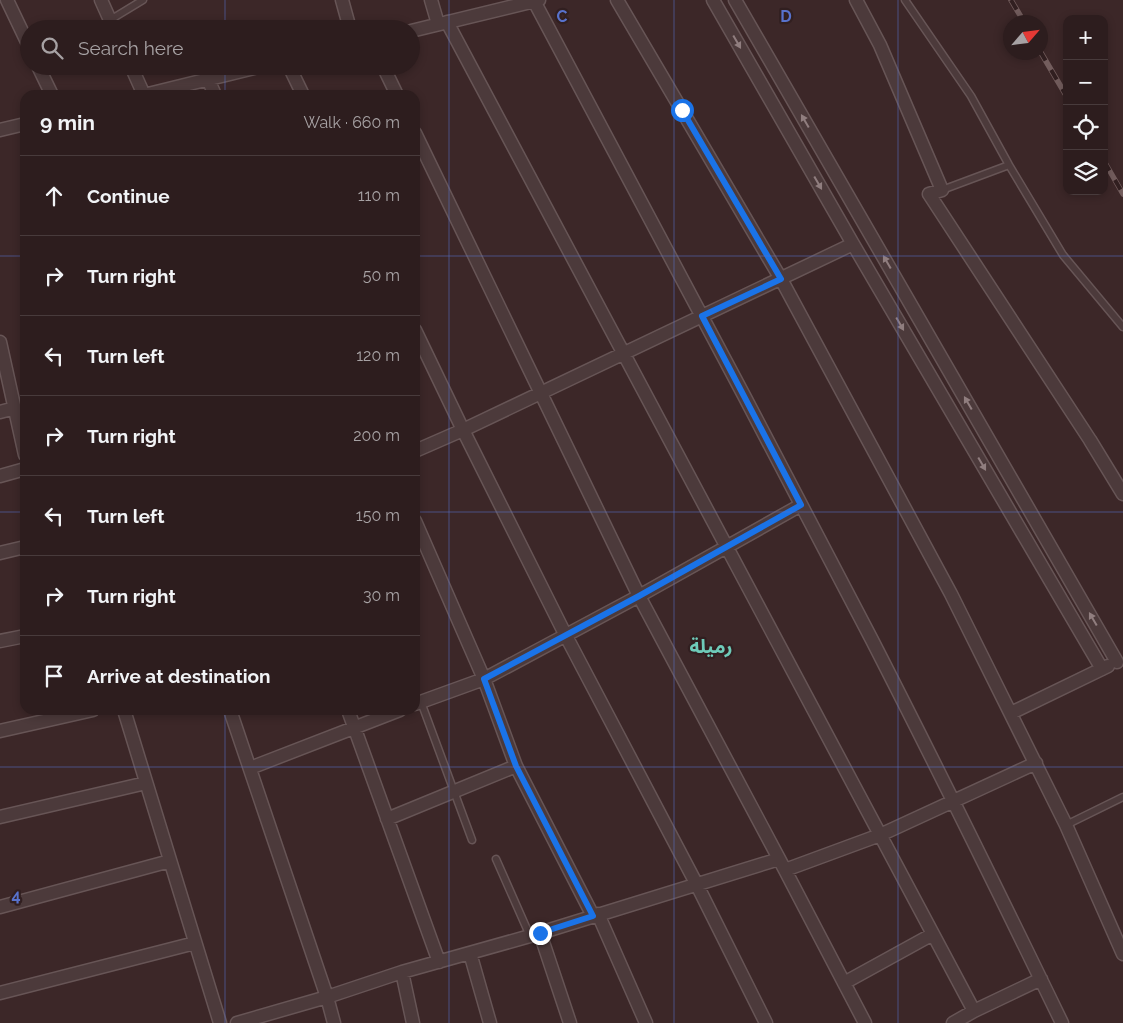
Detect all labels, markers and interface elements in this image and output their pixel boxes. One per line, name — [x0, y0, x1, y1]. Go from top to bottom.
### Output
text: C — [557, 7, 568, 26]
text: D — [780, 7, 792, 26]
north arrow — [1003, 15, 1048, 60]
map controls — [1063, 15, 1108, 195]
button: + — [1063, 15, 1108, 60]
search box — [20, 20, 420, 75]
icon: search — [38, 34, 66, 62]
one-way arrow — [733, 36, 742, 49]
text: Search here — [78, 37, 184, 59]
button: − — [1063, 60, 1108, 105]
route start — [671, 99, 694, 122]
button: locate — [1063, 105, 1108, 150]
text: 9 min — [40, 110, 95, 135]
text: Walk · 660 m — [304, 113, 400, 132]
one-way arrow — [801, 115, 810, 128]
button: layers — [1063, 150, 1108, 195]
one-way arrow — [814, 177, 823, 190]
icon: ahead — [40, 182, 68, 210]
text: Continue — [87, 185, 170, 207]
text: 110 m — [358, 186, 400, 205]
one-way arrow — [882, 256, 891, 269]
icon: right — [40, 262, 68, 290]
text: Turn right — [87, 265, 176, 287]
text: 50 m — [363, 266, 400, 285]
one-way arrow — [895, 317, 904, 330]
icon: left — [40, 342, 68, 370]
text: Turn left — [87, 345, 164, 367]
text: 120 m — [356, 346, 400, 365]
one-way arrow — [964, 395, 972, 410]
icon: right — [40, 422, 68, 450]
text: Turn right — [87, 425, 176, 447]
text: 200 m — [353, 426, 400, 445]
one-way arrow — [977, 458, 986, 471]
icon: left — [40, 502, 68, 530]
text: Turn left — [87, 505, 164, 527]
text: 150 m — [356, 506, 400, 525]
icon: right — [40, 582, 68, 610]
text: Turn right — [87, 585, 176, 607]
text: 30 m — [363, 586, 400, 605]
one-way arrow — [1089, 612, 1097, 627]
district label: رميلة — [690, 635, 732, 658]
icon: arrive — [40, 662, 68, 690]
text: Arrive at destination — [87, 665, 271, 687]
text: 4 — [11, 886, 21, 905]
route end — [529, 922, 552, 945]

